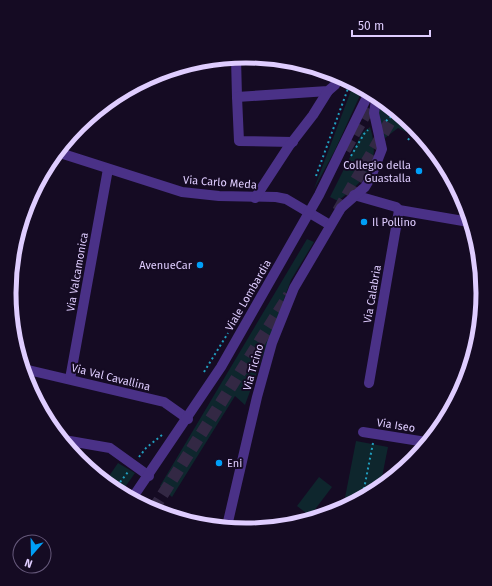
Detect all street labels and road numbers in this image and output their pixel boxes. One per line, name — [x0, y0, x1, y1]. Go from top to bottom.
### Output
street label: Via Carlo Meda — [183, 173, 257, 192]
street label: Via Valcamonica — [64, 231, 91, 313]
street label: Viale Lombardia — [223, 257, 274, 333]
street label: Via Calabria — [361, 264, 384, 324]
street label: Via Ticino — [241, 342, 266, 392]
street label: Via Val Cavallina — [70, 361, 152, 394]
street label: Via Iseo — [376, 416, 416, 435]

